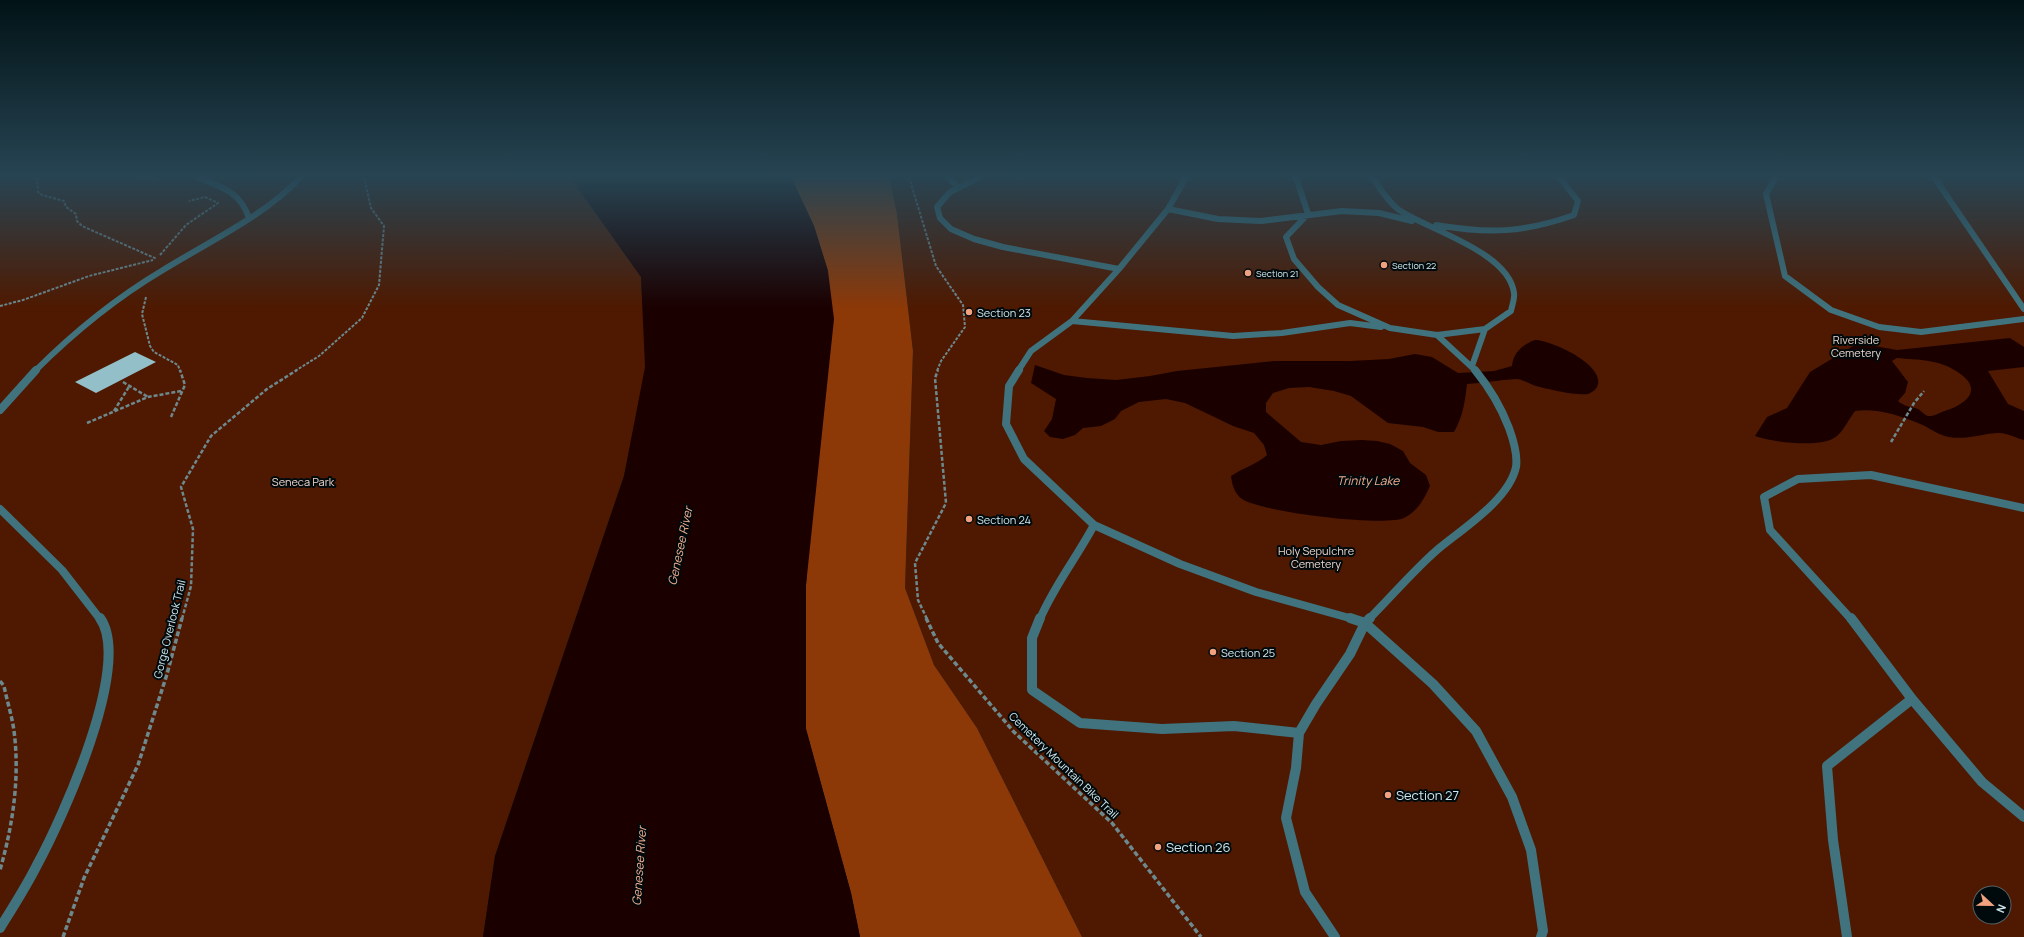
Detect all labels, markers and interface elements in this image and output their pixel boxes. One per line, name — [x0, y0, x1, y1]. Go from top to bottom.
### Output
place label: Section 22 — [1392, 259, 1436, 272]
marker: Section 22 — [1379, 260, 1389, 270]
place label: Section 21 — [1256, 267, 1299, 280]
marker: Section 21 — [1243, 268, 1253, 278]
place label: Section 23 — [977, 305, 1031, 320]
marker: Section 23 — [964, 307, 974, 317]
park label: Riverside Cemetery — [1831, 332, 1881, 360]
water label: Trinity Lake — [1337, 472, 1400, 489]
park label: Seneca Park — [272, 474, 335, 489]
water label: Genesee River — [663, 504, 697, 587]
place label: Section 24 — [977, 512, 1031, 527]
marker: Section 24 — [964, 514, 974, 524]
park label: Holy Sepulchre Cemetery — [1278, 543, 1355, 571]
street label: Gorge Overlook Trail — [149, 578, 189, 680]
place label: Section 25 — [1221, 645, 1275, 660]
marker: Section 25 — [1208, 647, 1218, 657]
street label: Cemetery Mountain Bike Trail — [1006, 708, 1122, 822]
place label: Section 27 — [1396, 786, 1459, 804]
marker: Section 27 — [1383, 790, 1393, 800]
water label: Genesee River — [628, 824, 650, 906]
place label: Section 26 — [1166, 838, 1231, 856]
marker: Section 26 — [1153, 842, 1163, 852]
north arrow — [1972, 885, 2012, 925]
text: N — [1993, 902, 2010, 915]

